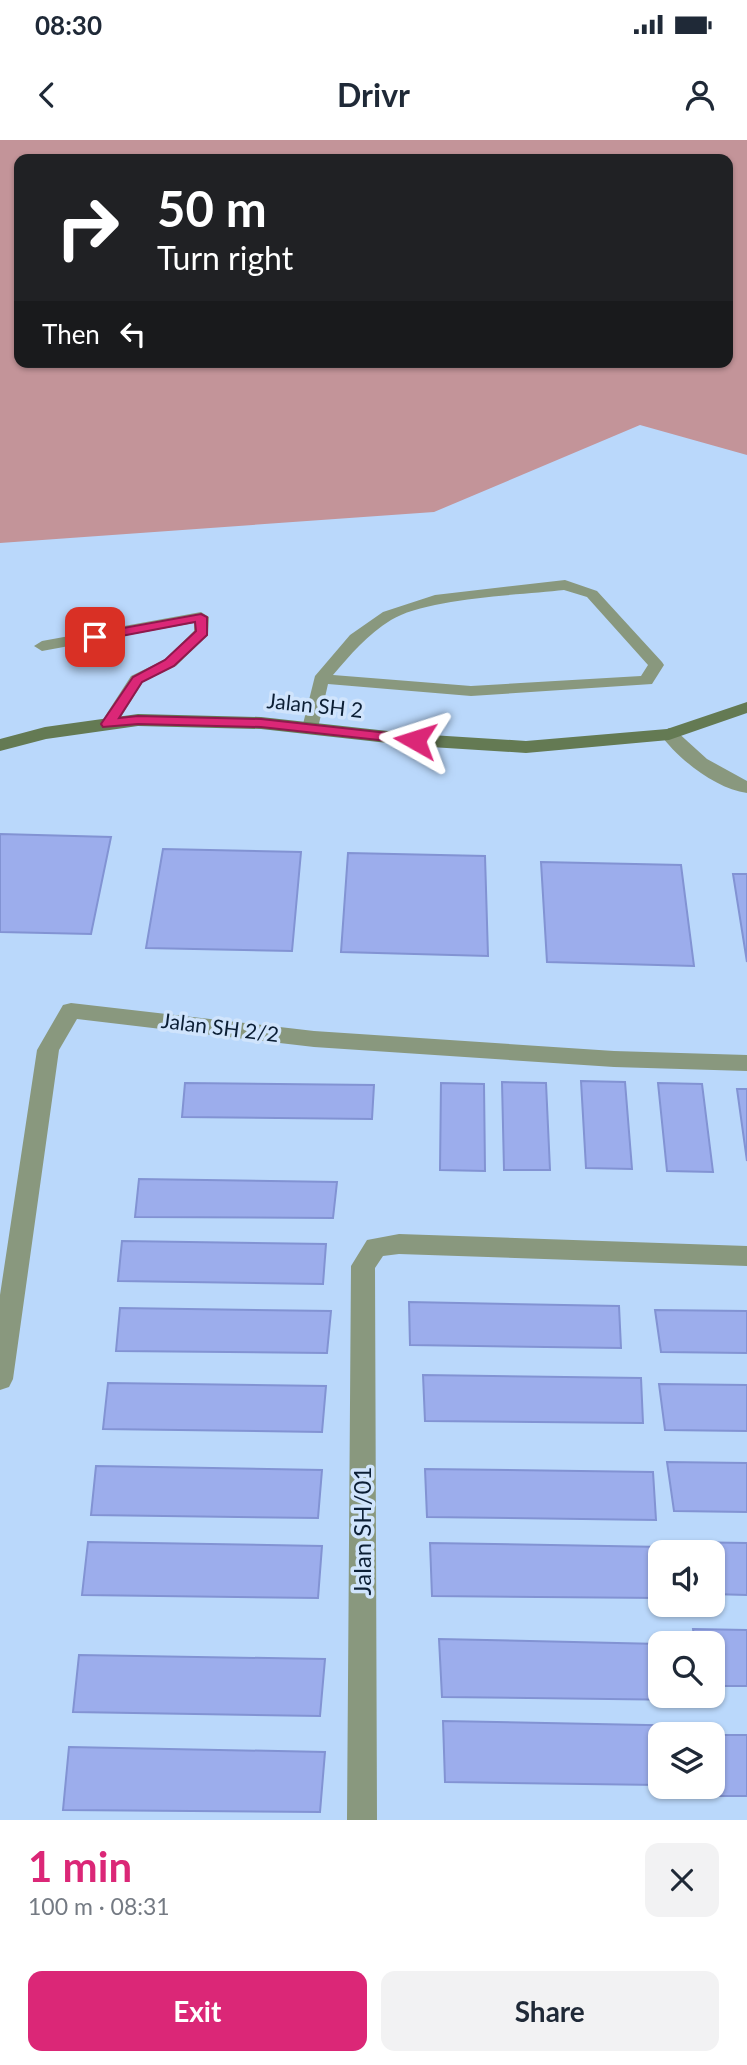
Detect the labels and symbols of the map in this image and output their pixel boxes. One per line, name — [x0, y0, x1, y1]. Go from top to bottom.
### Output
pin — [65, 607, 125, 667]
street label: Jalan SH 2 — [266, 687, 364, 722]
position arrow — [378, 703, 452, 777]
street label: Jalan SH 2/2 — [160, 1007, 280, 1046]
street label: Jalan SH/01 — [347, 1467, 376, 1595]

